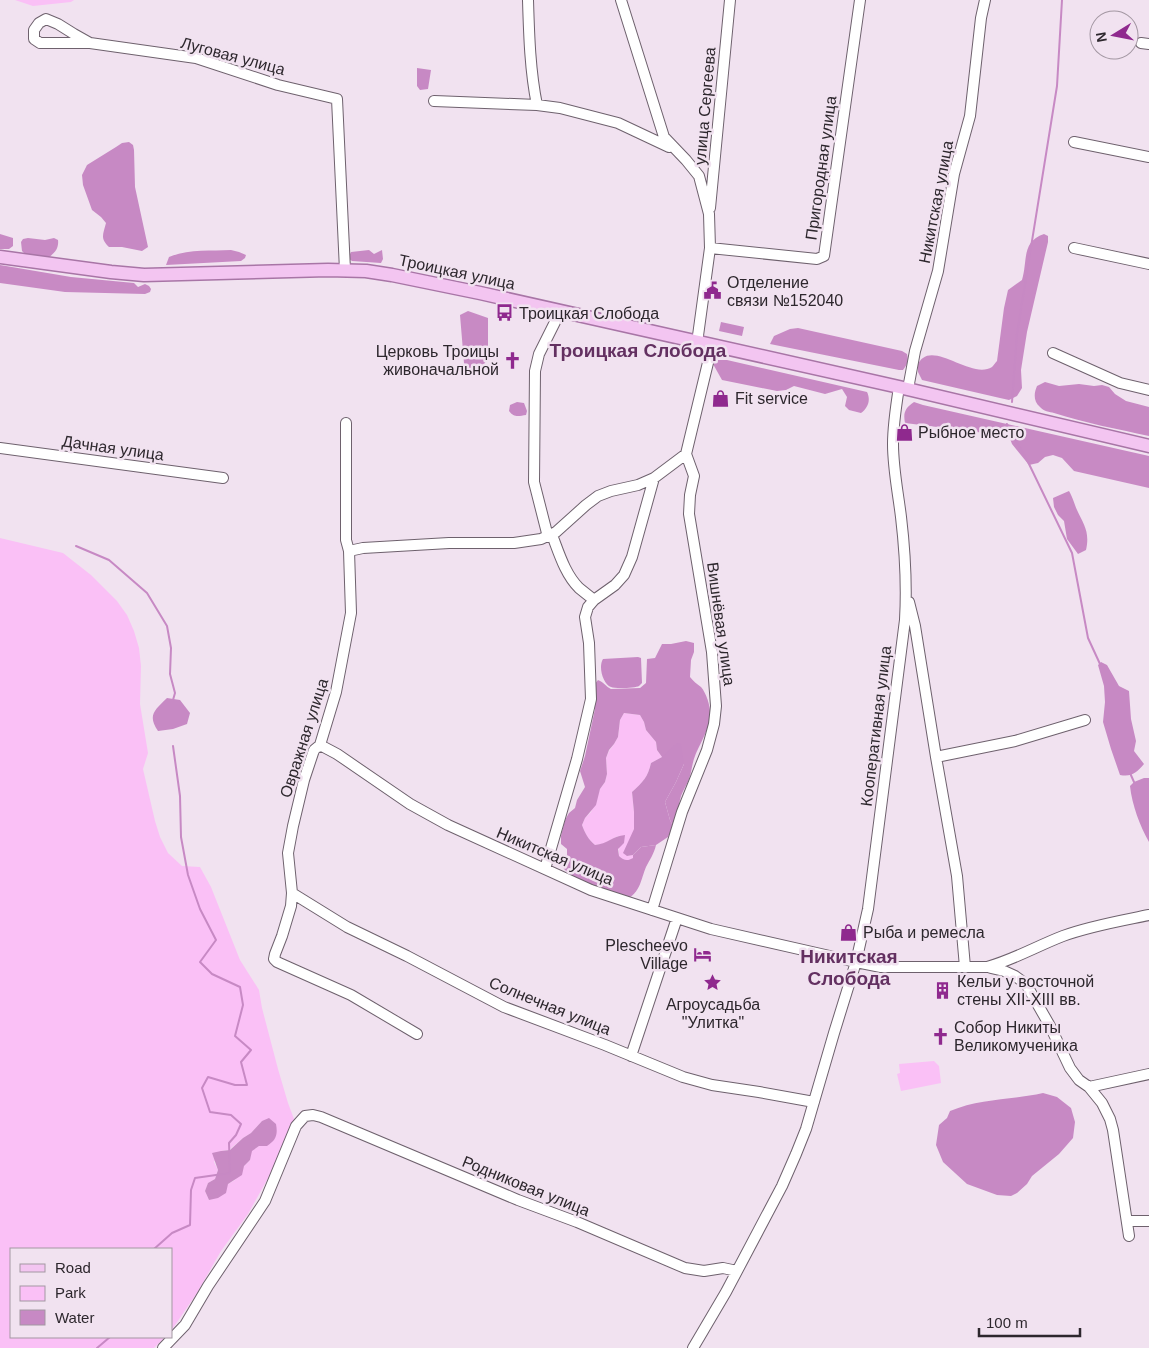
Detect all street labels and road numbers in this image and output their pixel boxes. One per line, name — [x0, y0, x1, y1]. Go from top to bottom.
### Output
street label: Луговая улица — [179, 34, 287, 78]
street label: улица Сергеева — [691, 46, 719, 166]
street label: Пригородная улица — [802, 95, 840, 241]
street label: Никитская улица — [916, 139, 956, 265]
street label: Троицкая улица — [397, 251, 517, 293]
street label: Дачная улица — [61, 432, 165, 464]
street label: Вишнёвая улица — [704, 561, 738, 687]
street label: Кооперативная улица — [858, 645, 894, 807]
street label: Овражная улица — [277, 676, 331, 800]
street label: Никитская улица — [494, 824, 616, 888]
street label: Солнечная улица — [487, 974, 613, 1038]
street label: Родниковая улица — [460, 1153, 592, 1219]

